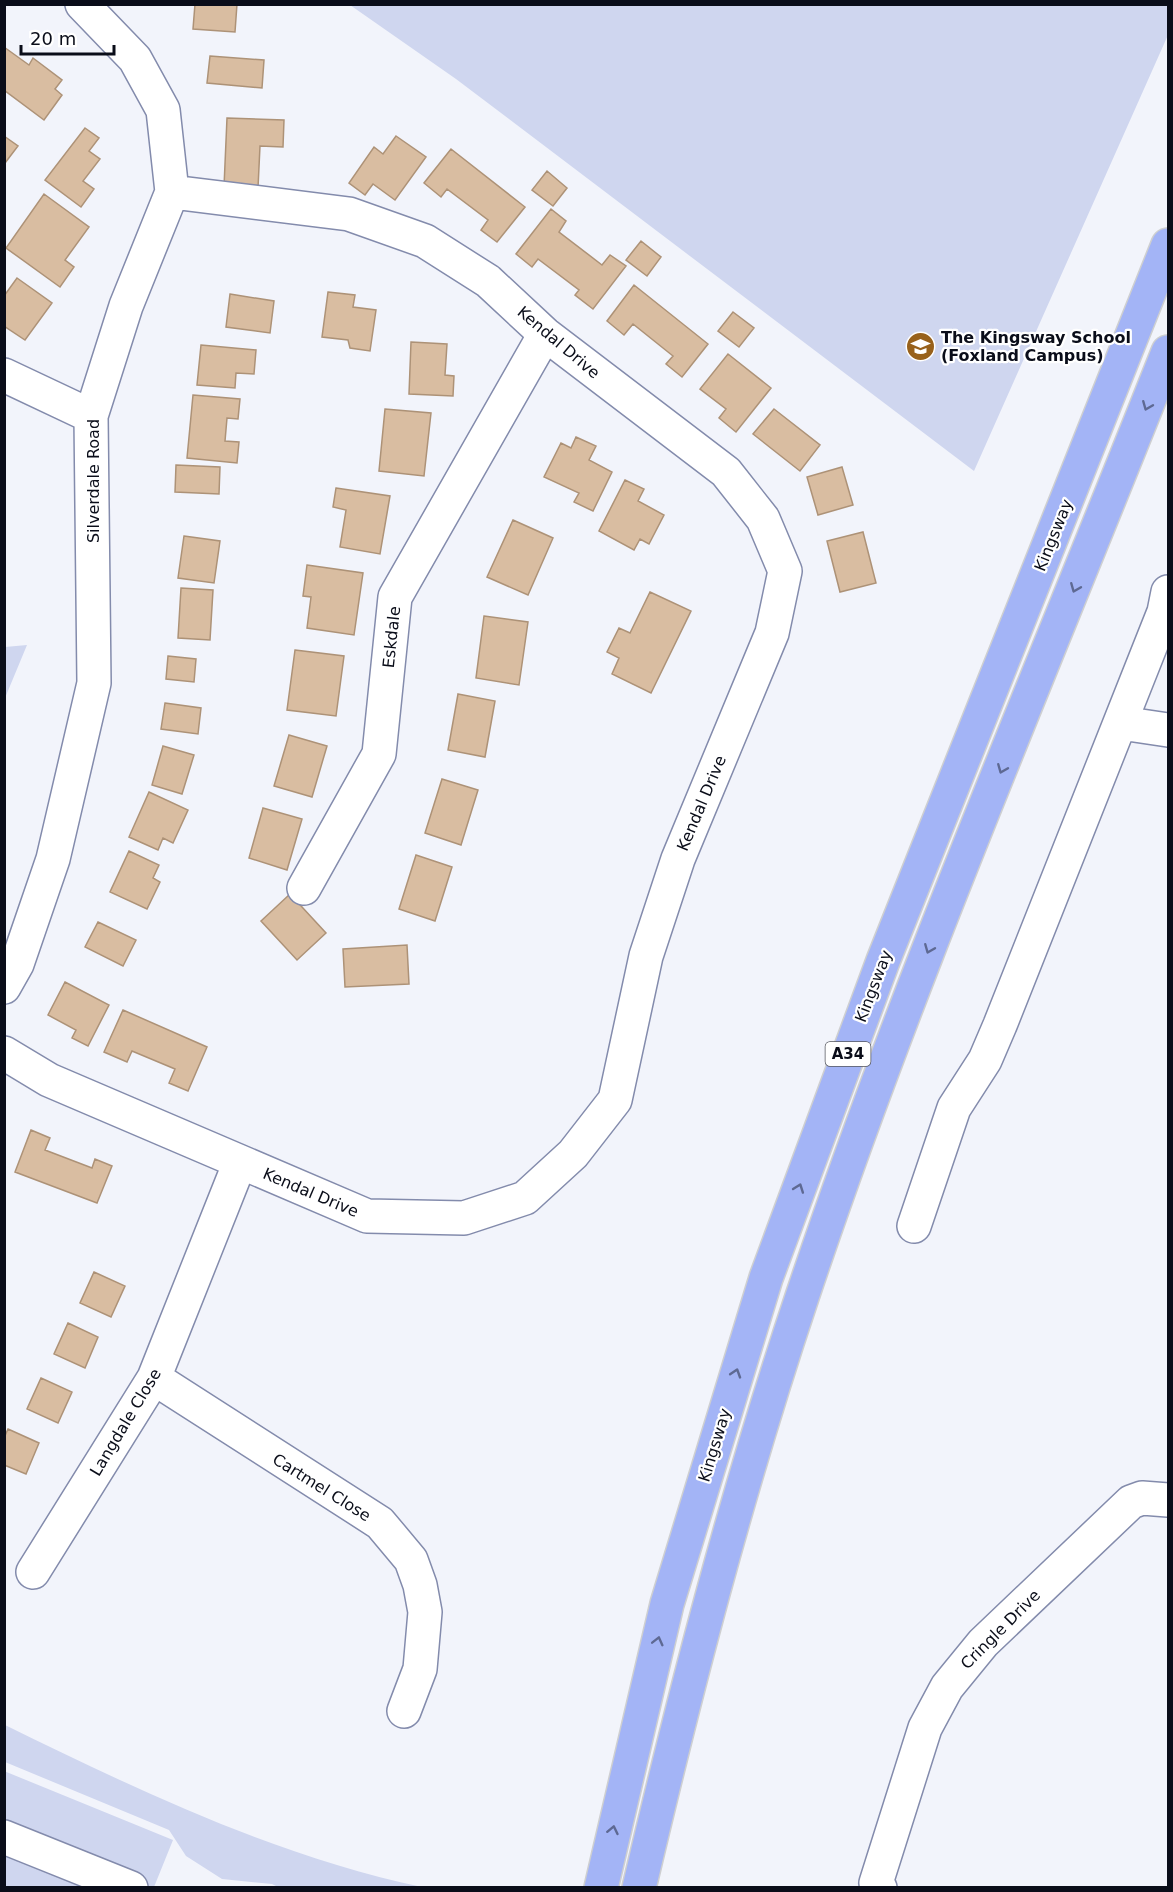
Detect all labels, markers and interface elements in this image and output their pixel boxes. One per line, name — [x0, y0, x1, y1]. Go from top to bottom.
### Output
scale bar — [21, 18, 114, 56]
text: 20 m — [30, 28, 76, 49]
street label: Kendal Drive — [514, 302, 604, 382]
place label: The Kingsway School (Foxland Campus) — [941, 328, 1131, 365]
school or university icon: The Kingsway School (Foxland Campus) — [904, 330, 936, 362]
one-way arrow — [1142, 400, 1154, 411]
street label: Silverdale Road — [84, 419, 103, 543]
street label: Kingsway — [1030, 496, 1076, 574]
one-way arrow — [1070, 581, 1082, 592]
street label: Eskdale — [379, 605, 404, 669]
street label: Kendal Drive — [673, 753, 730, 854]
one-way arrow — [997, 762, 1009, 773]
one-way arrow — [924, 943, 936, 954]
street label: Kingsway — [851, 947, 896, 1025]
road number: A34 — [826, 1042, 870, 1066]
street label: Kendal Drive — [260, 1164, 361, 1221]
one-way arrow — [791, 1183, 804, 1194]
street label: Langdale Close — [86, 1365, 165, 1479]
one-way arrow — [729, 1368, 742, 1379]
street label: Kingsway — [694, 1406, 735, 1484]
street label: Cartmel Close — [269, 1450, 374, 1525]
street label: Cringle Drive — [957, 1586, 1044, 1673]
one-way arrow — [651, 1636, 664, 1646]
one-way arrow — [606, 1826, 619, 1836]

